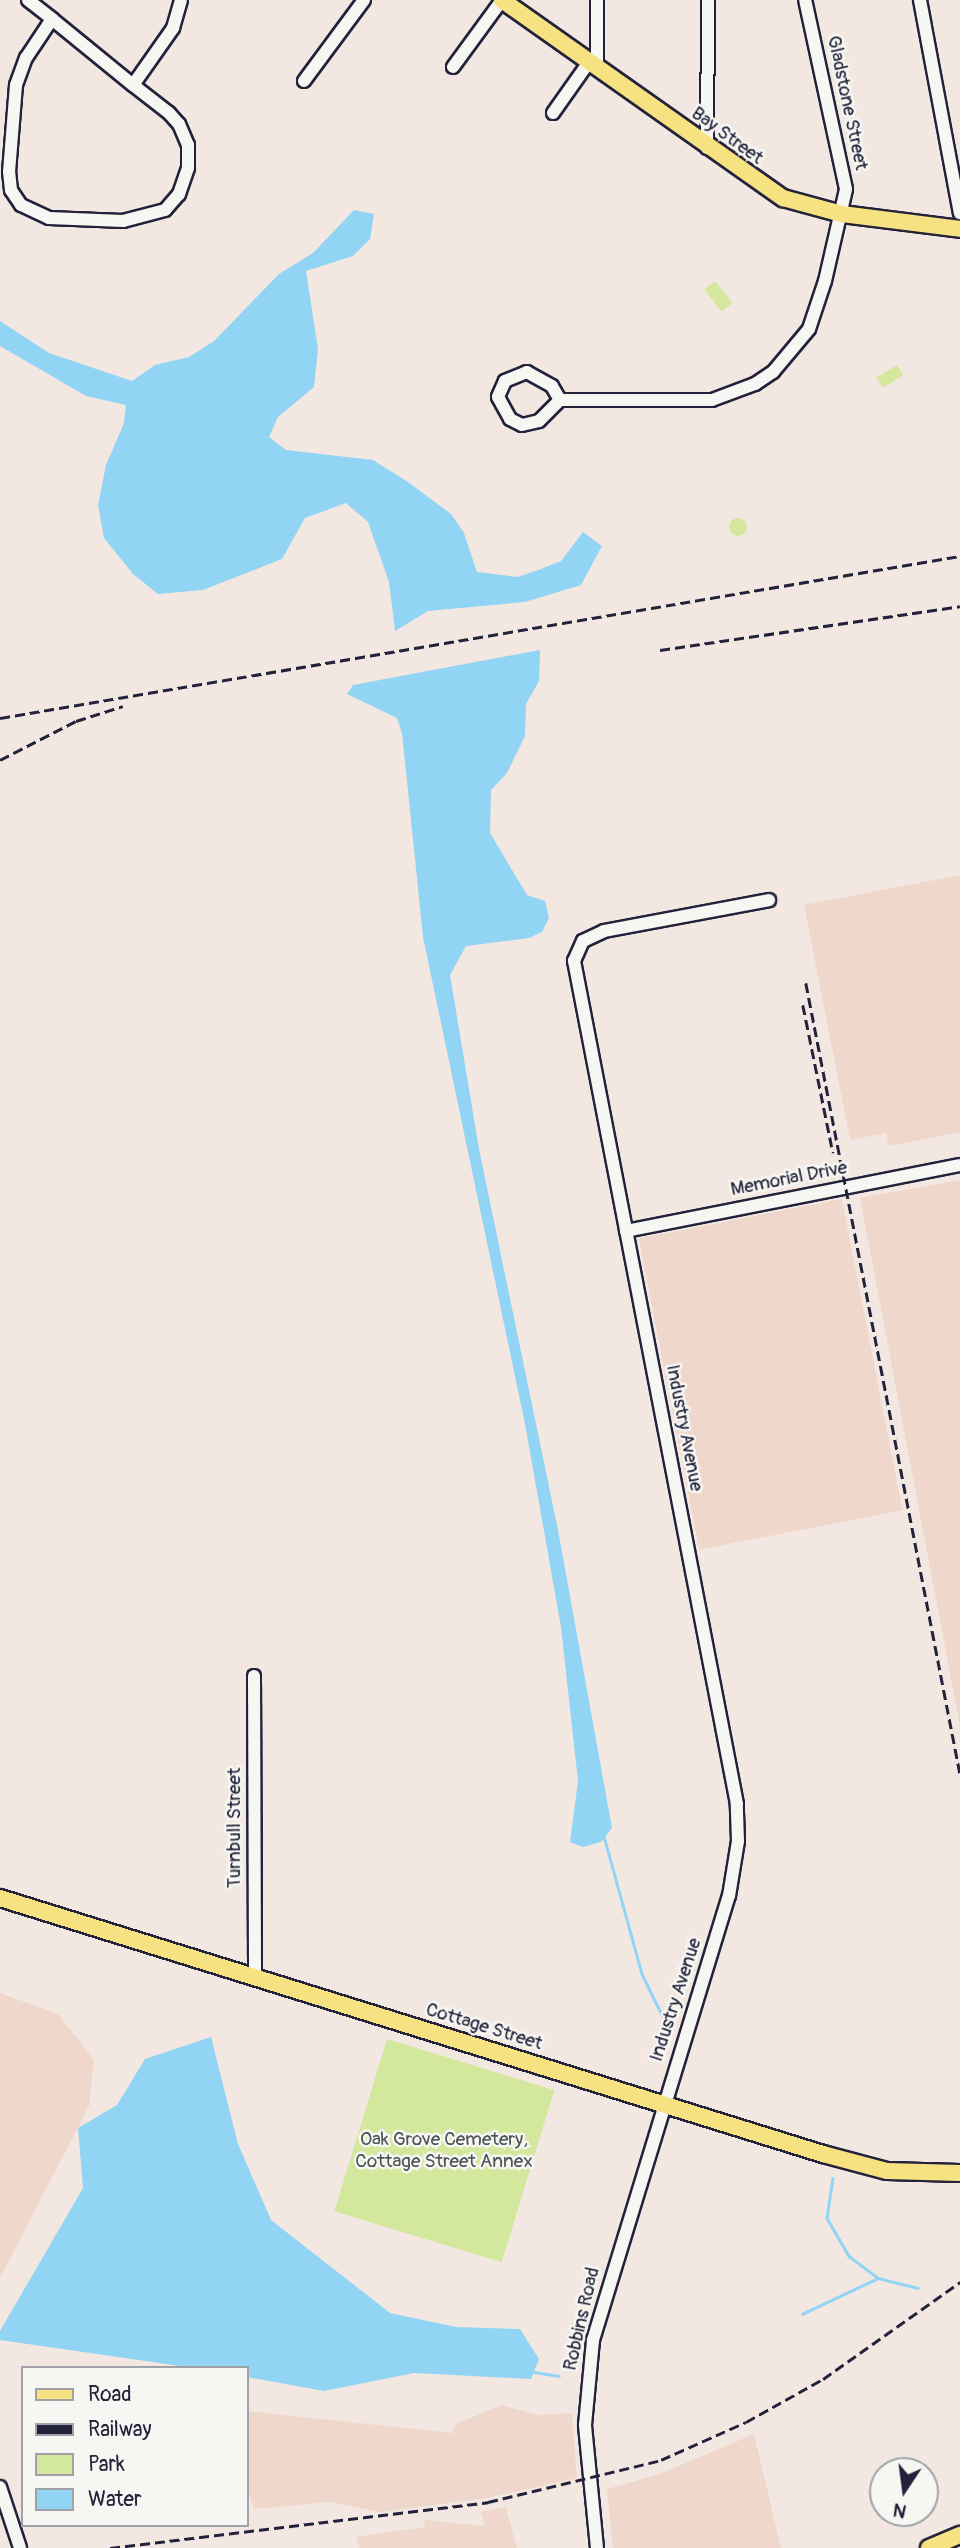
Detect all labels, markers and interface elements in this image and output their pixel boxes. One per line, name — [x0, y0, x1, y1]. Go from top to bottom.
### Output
street label: Gladstone Street — [822, 34, 872, 172]
street label: Bay Street — [687, 102, 767, 170]
street label: Memorial Drive — [729, 1157, 849, 1201]
street label: Industry Avenue — [661, 1363, 707, 1493]
street label: Turnbull Street — [224, 1768, 246, 1888]
street label: Industry Avenue — [645, 1935, 707, 2065]
street label: Cottage Street — [423, 1998, 545, 2056]
park label: Oak Grove Cemetery, Cottage Street Annex — [355, 2129, 533, 2173]
street label: Robbins Road — [559, 2265, 605, 2373]
legend — [21, 2366, 248, 2527]
text: Road — [88, 2381, 132, 2408]
text: Railway — [88, 2416, 152, 2443]
text: Park — [88, 2451, 125, 2478]
north arrow — [869, 2457, 939, 2527]
text: Water — [88, 2486, 141, 2513]
text: N — [891, 2497, 909, 2524]

